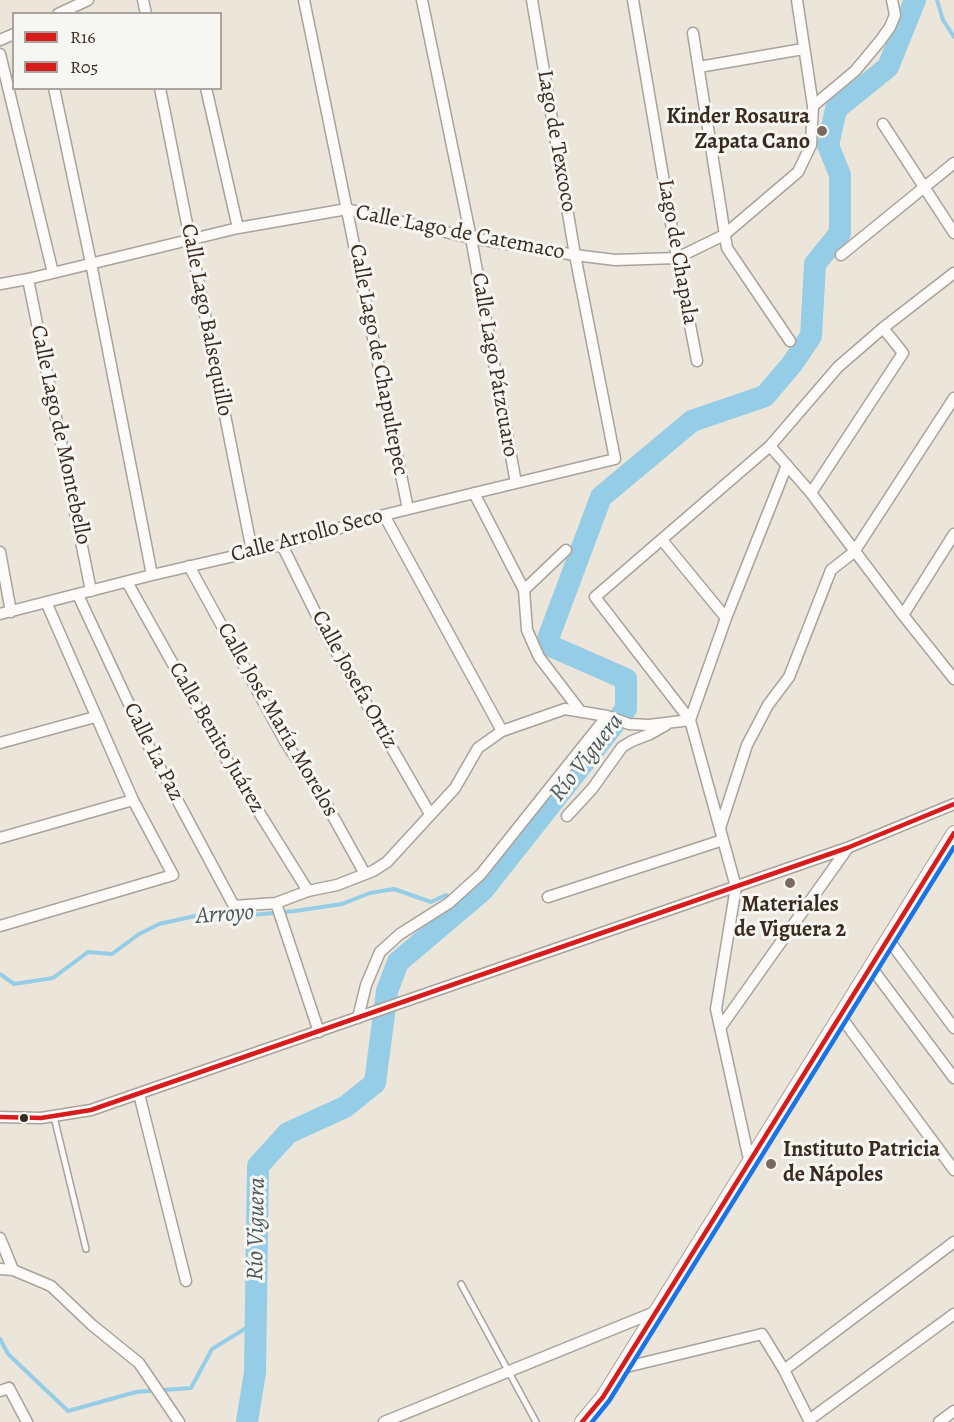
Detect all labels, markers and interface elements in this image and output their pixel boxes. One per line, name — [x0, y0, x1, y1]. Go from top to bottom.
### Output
legend — [12, 12, 222, 90]
text: R16 — [70, 25, 95, 49]
text: R05 — [70, 55, 98, 79]
street label: Lago de Texcoco — [531, 68, 581, 214]
place label: Kinder Rosaura Zapata Cano — [666, 105, 810, 156]
marker: Kinder Rosaura Zapata Cano — [815, 124, 829, 138]
street label: Lago de Chapala — [651, 177, 703, 327]
street label: Calle Lago de Catemaco — [353, 200, 567, 266]
street label: Calle Lago Balsequillo — [174, 222, 238, 418]
street label: Calle Lago de Chapultepec — [343, 242, 413, 478]
street label: Calle Lago Pátzcuaro — [465, 271, 523, 459]
street label: Calle Lago de Montebello — [24, 323, 96, 547]
street label: Calle Arrollo Seco — [228, 503, 386, 569]
street label: Calle Josefa Ortiz — [305, 606, 403, 754]
street label: Calle José María Morelos — [211, 618, 343, 822]
street label: Calle Benito Juárez — [162, 658, 270, 818]
street label: Calle La Paz — [117, 698, 189, 806]
water label: Río Viguera — [544, 708, 630, 808]
marker: Materiales de Viguera 2 — [783, 876, 797, 890]
place label: Materiales de Viguera 2 — [734, 893, 846, 944]
water label: Arroyo — [195, 899, 255, 931]
unlabelled marker — [18, 1112, 30, 1124]
place label: Instituto Patricia de Nápoles — [783, 1138, 940, 1190]
marker: Instituto Patricia de Nápoles — [764, 1157, 778, 1171]
water label: Río Viguera — [242, 1177, 272, 1281]

